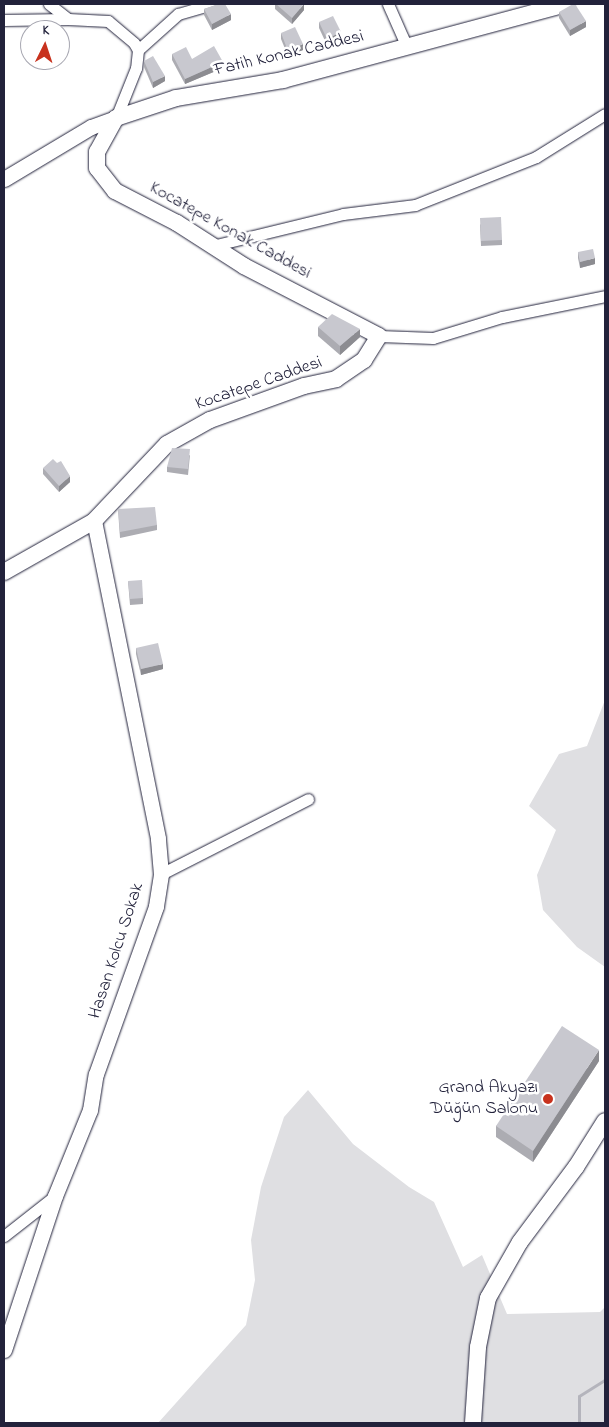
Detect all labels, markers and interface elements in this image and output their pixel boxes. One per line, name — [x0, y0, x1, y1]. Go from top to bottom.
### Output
north arrow — [20, 20, 70, 70]
text: K — [42, 20, 50, 41]
street label: Fatih Konak Caddesi — [212, 26, 366, 82]
street label: Kocatepe Konak Caddesi — [145, 178, 315, 284]
street label: Kocatepe Caddesi — [193, 352, 325, 416]
street label: Hasan Kolcu Sokak — [85, 880, 149, 1022]
place label: Grand Akyazı Düğün Salonu — [430, 1078, 538, 1120]
marker: Grand Akyazı Düğün Salonu — [542, 1093, 554, 1105]

